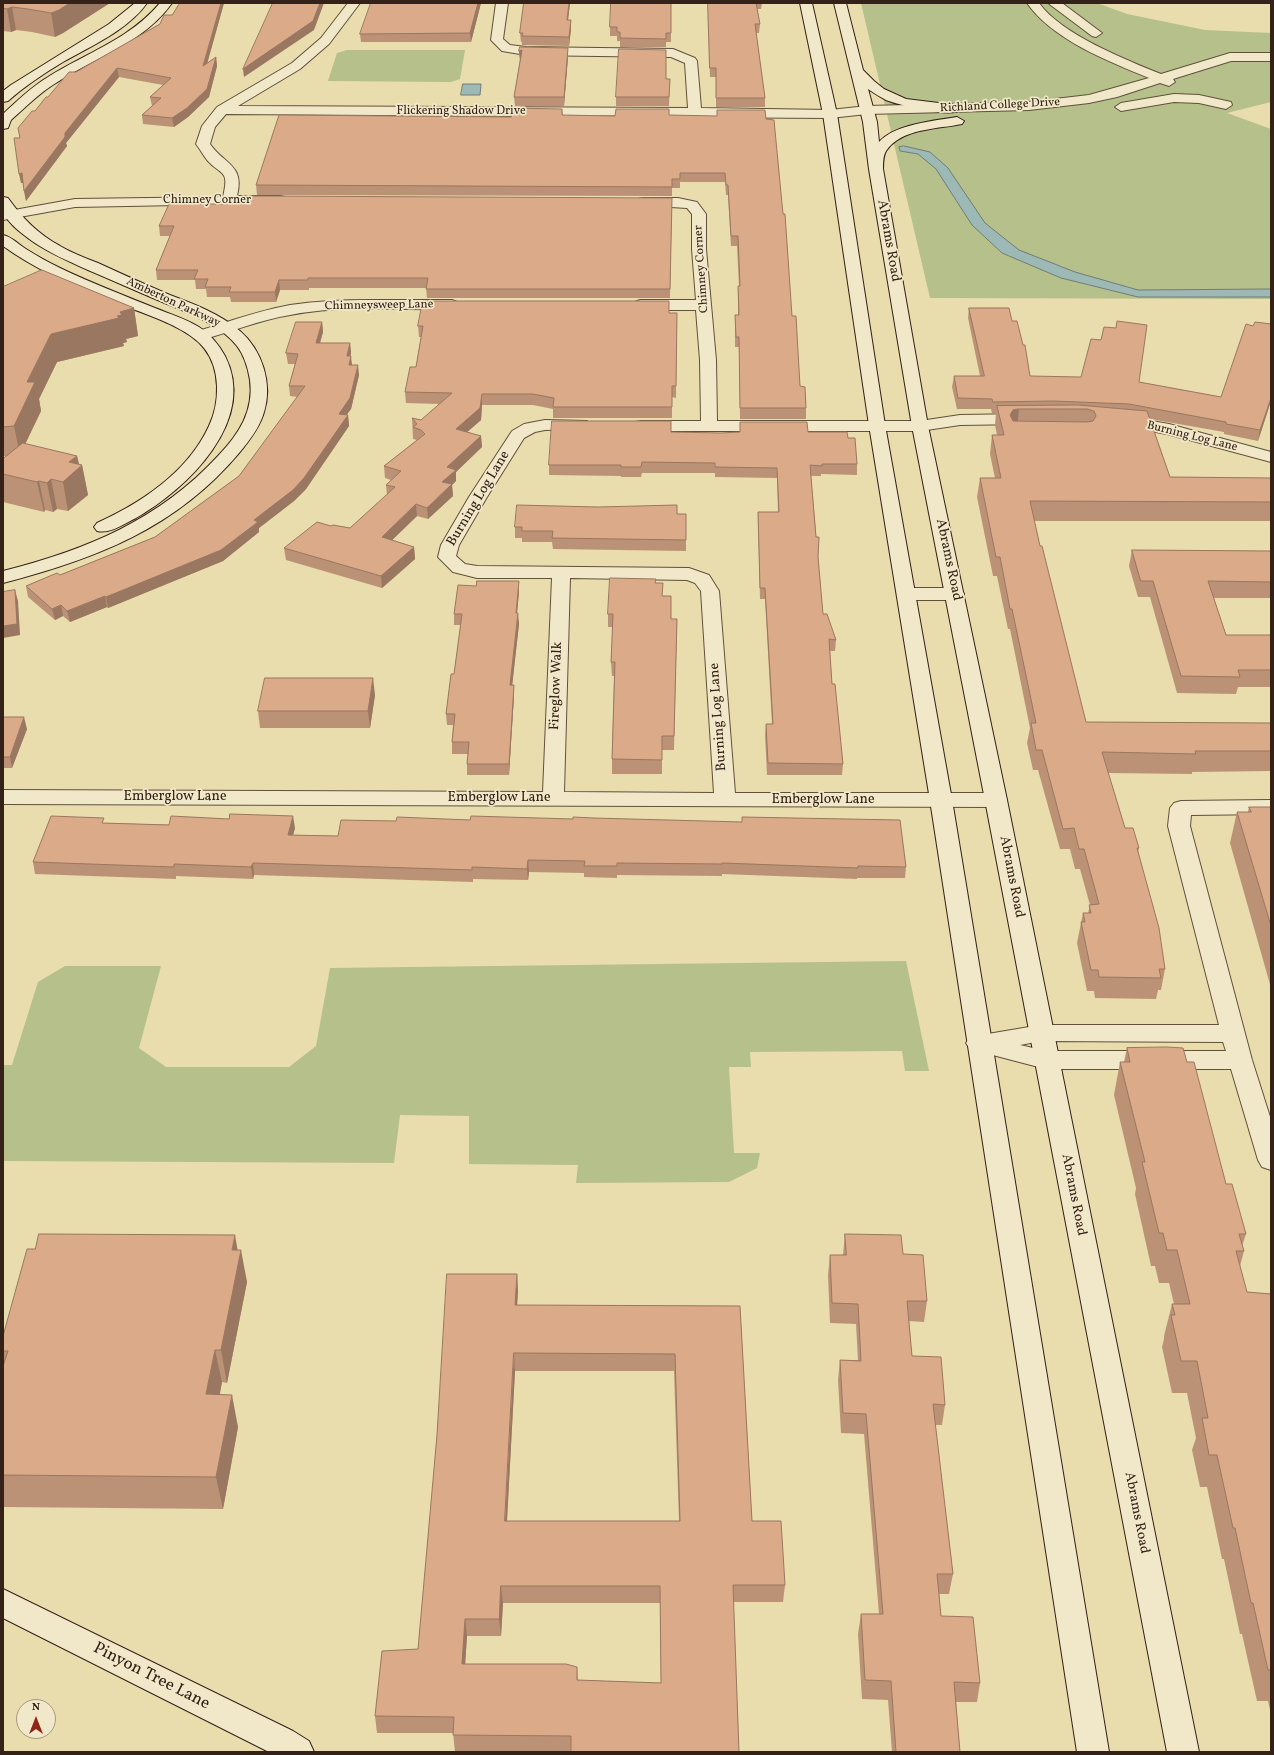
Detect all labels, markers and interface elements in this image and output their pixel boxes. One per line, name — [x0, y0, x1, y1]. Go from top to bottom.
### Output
street label: Richland College Drive — [939, 96, 1061, 116]
street label: Flickering Shadow Drive — [396, 105, 526, 119]
street label: Chimney Corner — [163, 194, 251, 208]
street label: Abrams Road — [873, 199, 903, 283]
street label: Chimney Corner — [692, 225, 712, 313]
street label: Amberton Parkway — [124, 275, 222, 331]
street label: Chimneysweep Lane — [325, 298, 433, 314]
street label: Burning Log Lane — [1145, 419, 1239, 455]
street label: Burning Log Lane — [444, 448, 514, 550]
street label: Abrams Road — [931, 518, 965, 602]
street label: Fireglow Walk — [547, 642, 567, 730]
street label: Burning Log Lane — [707, 662, 731, 772]
street label: Emberglow Lane — [123, 789, 227, 805]
street label: Emberglow Lane — [447, 790, 551, 806]
street label: Emberglow Lane — [771, 792, 875, 808]
street label: Abrams Road — [995, 835, 1027, 919]
street label: Abrams Road — [1057, 1153, 1089, 1237]
street label: Abrams Road — [1120, 1471, 1152, 1555]
street label: Pinyon Tree Lane — [89, 1639, 213, 1715]
north arrow — [16, 1699, 56, 1739]
text: N — [32, 1700, 40, 1715]

